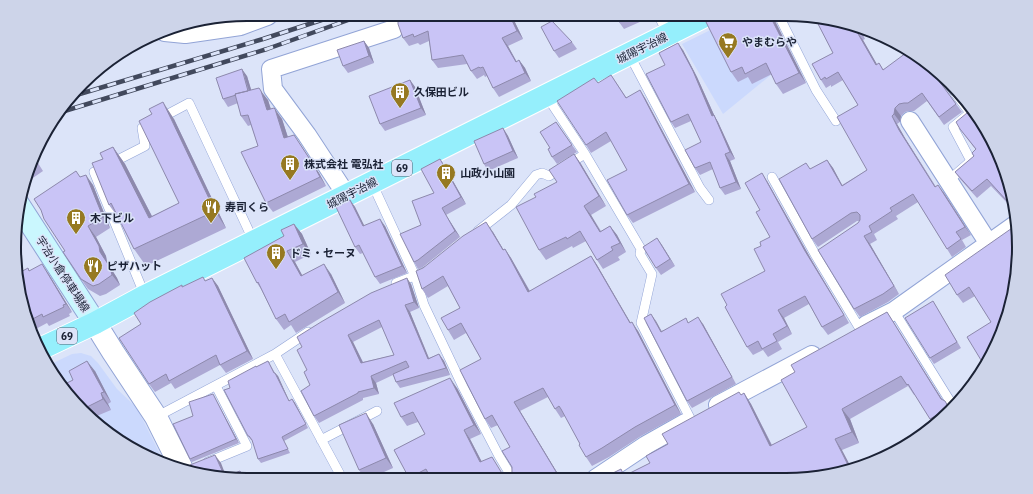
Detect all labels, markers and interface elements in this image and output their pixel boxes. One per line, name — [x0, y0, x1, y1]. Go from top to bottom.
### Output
street label: 城陽宇治線 — [614, 30, 670, 66]
supermarket icon: やまむらや — [717, 31, 739, 59]
place label: やまむらや — [742, 35, 797, 49]
building icon: 久保田ビル — [389, 81, 411, 109]
place label: 久保田ビル — [414, 85, 469, 99]
building icon: 株式会社 電弘社 — [279, 153, 301, 181]
place label: 株式会社 電弘社 — [304, 157, 384, 171]
road number: 69 — [392, 160, 412, 176]
building icon: 山政小山園 — [435, 162, 457, 190]
place label: 山政小山園 — [460, 166, 515, 180]
street label: 城陽宇治線 — [324, 174, 380, 212]
restaurant icon: 寿司くら — [200, 196, 222, 224]
place label: 寿司くら — [225, 200, 269, 214]
building icon: 木下ビル — [65, 207, 87, 235]
place label: 木下ビル — [90, 211, 134, 225]
street label: 宇治小倉停車場線 — [33, 233, 93, 315]
building icon: ドミ・セーヌ — [265, 242, 287, 270]
place label: ドミ・セーヌ — [290, 246, 356, 260]
restaurant icon: ピザハット — [82, 255, 104, 283]
place label: ピザハット — [107, 259, 162, 273]
road number: 69 — [57, 328, 77, 344]

